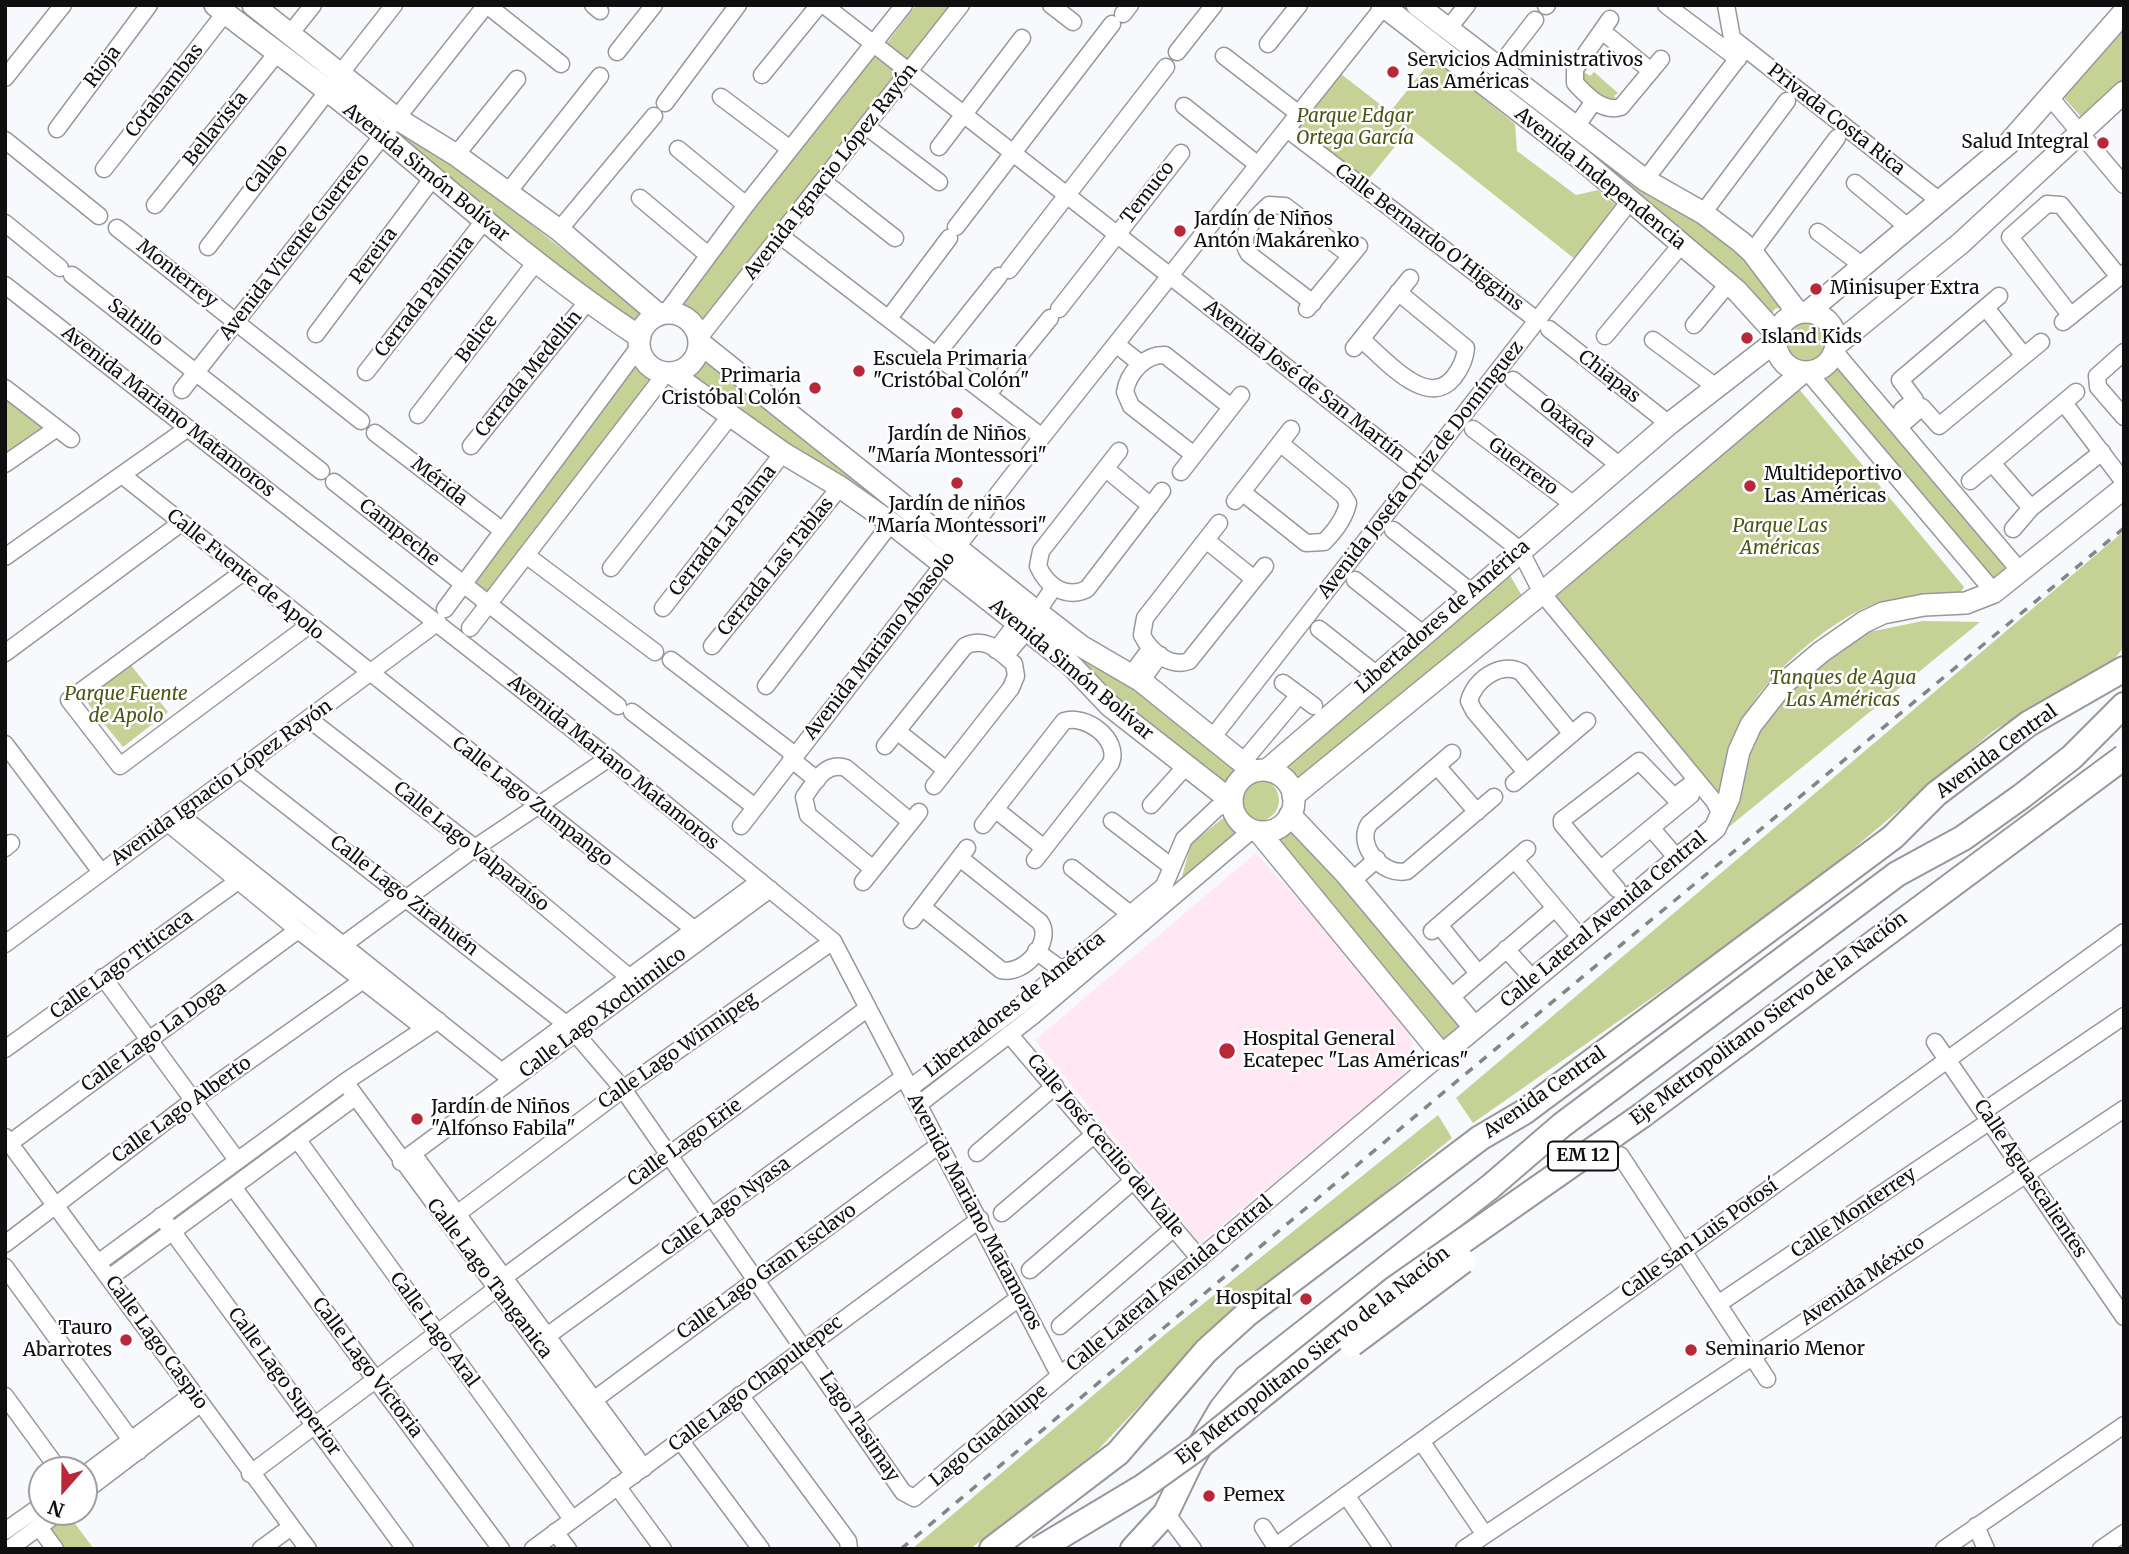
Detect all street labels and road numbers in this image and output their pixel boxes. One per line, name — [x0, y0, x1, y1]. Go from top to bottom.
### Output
street label: Cotabambas — [121, 40, 209, 142]
street label: Rioja — [80, 42, 126, 92]
street label: Avenida Ignacio López Rayón — [740, 59, 922, 285]
street label: Privada Costa Rica — [1763, 59, 1909, 181]
street label: Bellavista — [179, 87, 253, 171]
street label: Avenida Simón Bolívar — [338, 99, 514, 247]
street label: Avenida Independencia — [1510, 103, 1690, 255]
street label: Callao — [241, 140, 293, 198]
street label: Avenida Vicente Guerrero — [215, 149, 375, 345]
street label: Temuco — [1116, 157, 1180, 229]
street label: Calle Bernardo O'Higgins — [1330, 160, 1528, 316]
street label: Pereira — [345, 223, 403, 289]
street label: Cerrada Palmira — [371, 232, 479, 362]
street label: Monterrey — [132, 235, 222, 313]
street label: Saltillo — [103, 294, 167, 352]
street label: Avenida José de San Martín — [1199, 296, 1409, 466]
street label: Cerrada Medellín — [471, 306, 587, 442]
street label: Belice — [452, 310, 502, 368]
street label: Avenida Mariano Matamoros — [57, 322, 279, 502]
street label: Avenida Josefa Ortiz de Domínguez — [1313, 337, 1529, 603]
street label: Chiapas — [1573, 346, 1645, 408]
street label: Oaxaca — [1534, 394, 1600, 452]
street label: Guerrero — [1484, 433, 1562, 501]
street label: Mérida — [406, 453, 472, 511]
street label: Cerrada La Palma — [665, 461, 781, 601]
street label: Cerrada Las Tablas — [713, 493, 839, 641]
street label: Campeche — [354, 495, 444, 571]
street label: Calle Fuente de Apolo — [162, 505, 328, 645]
street label: Libertadores de América — [1351, 535, 1535, 699]
street label: Avenida Mariano Abasolo — [800, 548, 960, 744]
street label: Avenida Simón Bolívar — [984, 595, 1158, 745]
street label: Avenida Mariano Matamoros — [503, 671, 723, 855]
street label: Avenida Ignacio López Rayón — [107, 695, 337, 871]
street label: Avenida Central — [1932, 700, 2062, 804]
street label: Calle Lago Zumpango — [447, 732, 617, 872]
street label: Calle Lago Valparaíso — [389, 777, 553, 917]
street label: Calle Lateral Avenida Central — [1496, 827, 1712, 1013]
street label: Calle Lago Zirahuén — [325, 831, 483, 961]
street label: Calle Lago Titicaca — [46, 906, 198, 1024]
street label: Eje Metropolitano Siervo de la Nación — [1626, 907, 1912, 1131]
street label: Libertadores de América — [920, 927, 1110, 1083]
street label: Calle Lago Xochimilco — [515, 943, 691, 1083]
street label: Calle Lago La Doga — [77, 977, 231, 1097]
street label: Calle Lago Winnipeg — [594, 988, 762, 1114]
street label: Avenida Central — [1479, 1042, 1611, 1144]
street label: Calle José Cecilio del Valle — [1022, 1050, 1188, 1242]
street label: Calle Lago Alberto — [108, 1052, 256, 1168]
street label: Avenida Mariano Matamoros — [902, 1090, 1046, 1334]
street label: Calle Lago Erie — [624, 1094, 746, 1192]
street label: Calle Aguascalientes — [1969, 1096, 2091, 1262]
road number: EM 12 — [1548, 1142, 1618, 1170]
street label: Calle Lago Nyasa — [657, 1153, 795, 1261]
street label: Calle Monterrey — [1787, 1163, 1921, 1263]
street label: Calle San Luis Potosí — [1617, 1175, 1783, 1303]
street label: Calle Lateral Avenida Central — [1062, 1191, 1278, 1377]
street label: Calle Lago Tanganica — [422, 1195, 556, 1363]
street label: Calle Lago Gran Esclavo — [673, 1199, 861, 1345]
street label: Avenida México — [1797, 1231, 1929, 1331]
street label: Eje Metropolitano Siervo de la Nación — [1172, 1242, 1454, 1470]
street label: Calle Lago Aral — [385, 1268, 483, 1392]
street label: Calle Lago Caspio — [100, 1272, 212, 1414]
street label: Calle Lago Victoria — [307, 1293, 427, 1443]
street label: Calle Lago Superior — [223, 1304, 345, 1460]
street label: Calle Lago Chapultepec — [665, 1311, 847, 1457]
street label: Lago Tasimay — [814, 1368, 904, 1486]
street label: Lago Guadalupe — [925, 1380, 1053, 1492]

